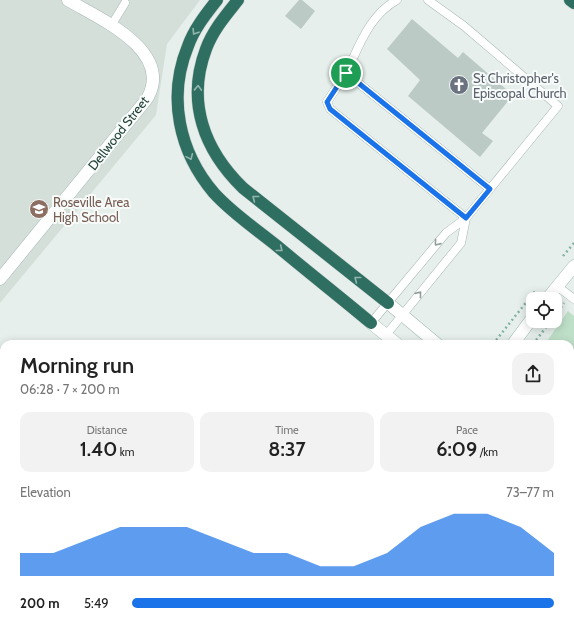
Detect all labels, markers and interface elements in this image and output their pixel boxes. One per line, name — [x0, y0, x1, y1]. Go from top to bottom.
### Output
one-way arrow — [192, 28, 200, 35]
pin — [329, 56, 363, 90]
icon: arrive — [335, 62, 357, 84]
place label: St Christopher's Episcopal Church — [473, 70, 567, 101]
church icon: St Christopher's Episcopal Church — [448, 74, 470, 96]
one-way arrow — [194, 85, 203, 91]
street label: Dellwood Street — [84, 92, 152, 173]
one-way arrow — [185, 152, 193, 160]
place label: Roseville Area High School — [53, 194, 130, 225]
one-way arrow — [253, 196, 260, 203]
school or university icon: Roseville Area High School — [28, 198, 50, 220]
one-way arrow — [435, 239, 442, 246]
one-way arrow — [275, 244, 283, 251]
one-way arrow — [355, 277, 362, 284]
one-way arrow — [415, 291, 422, 299]
map controls — [526, 292, 562, 328]
button: locate — [526, 292, 562, 328]
text: Morning run — [20, 352, 134, 379]
button: share — [512, 353, 554, 395]
text: 06:28 · 7 × 200 m — [20, 381, 120, 397]
text: Distance — [87, 423, 127, 437]
text: Time — [275, 423, 299, 437]
text: Pace — [456, 423, 478, 437]
text: 1.40 — [80, 437, 117, 461]
text: 8:37 — [268, 437, 306, 461]
text: 6:09 — [436, 437, 477, 461]
text: km — [117, 445, 134, 459]
text: /km — [477, 445, 498, 459]
text: Elevation — [20, 484, 71, 500]
text: 73–77 m — [506, 484, 554, 500]
text: 200 m — [20, 595, 59, 611]
text: 5:49 — [84, 595, 109, 611]

